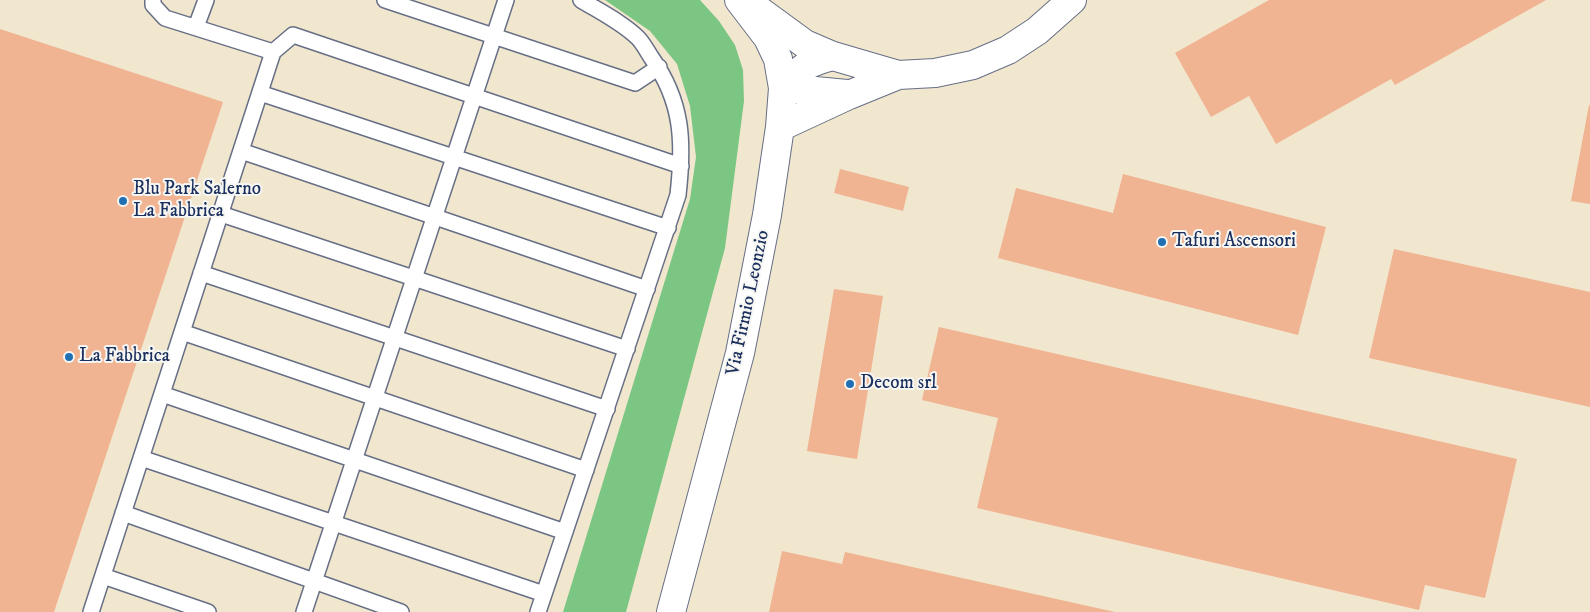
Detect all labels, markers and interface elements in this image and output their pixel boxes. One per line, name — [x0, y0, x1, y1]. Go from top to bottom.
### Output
place label: Blu Park Salerno La Fabbrica — [133, 179, 261, 223]
marker: Blu Park Salerno La Fabbrica — [117, 195, 129, 207]
street label: Via Firmio Leonzio — [722, 228, 776, 378]
place label: Tafuri Ascensori — [1172, 231, 1296, 253]
marker: Tafuri Ascensori — [1156, 236, 1168, 248]
place label: La Fabbrica — [79, 346, 170, 368]
marker: La Fabbrica — [63, 351, 75, 363]
place label: Decom srl — [860, 373, 937, 395]
marker: Decom srl — [844, 378, 856, 390]

